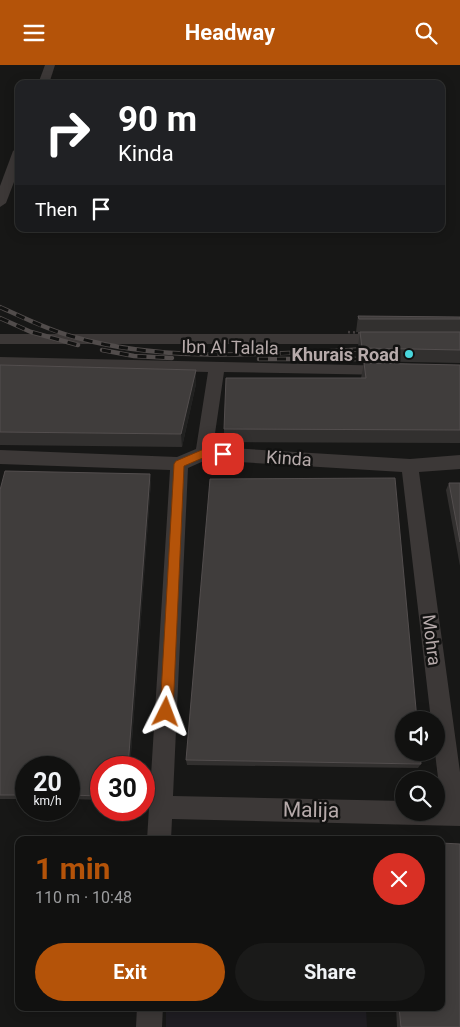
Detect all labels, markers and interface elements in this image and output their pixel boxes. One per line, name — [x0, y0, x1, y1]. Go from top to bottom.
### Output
icon: menu — [20, 19, 48, 47]
icon: search — [412, 19, 440, 47]
text: Headway — [185, 20, 275, 45]
text: 90 m — [118, 99, 197, 140]
icon: right — [35, 100, 100, 165]
text: Kinda — [118, 141, 174, 166]
icon: arrive — [87, 195, 115, 223]
text: Then — [35, 198, 77, 221]
street label: Ibn Al Talala — [181, 336, 279, 358]
place label: Khurais Road — [292, 344, 399, 365]
marker: Khurais Road — [403, 348, 415, 360]
pin — [202, 433, 244, 475]
icon: arrive — [209, 440, 237, 468]
street label: Kinda — [266, 446, 312, 470]
street label: Mohra — [418, 613, 446, 667]
position arrow — [139, 685, 191, 737]
map controls — [395, 711, 445, 821]
button: sound — [395, 711, 445, 761]
speed limit sign: 30 — [90, 756, 155, 821]
text: 20 — [33, 768, 62, 797]
button: search — [395, 771, 445, 821]
text: km/h — [33, 794, 62, 808]
street label: Malija — [283, 798, 339, 822]
text: 1 min — [35, 851, 110, 886]
button: close — [373, 853, 425, 905]
text: 110 m · 10:48 — [35, 888, 132, 907]
button: Exit — [35, 943, 225, 1001]
button: Share — [235, 943, 425, 1001]

